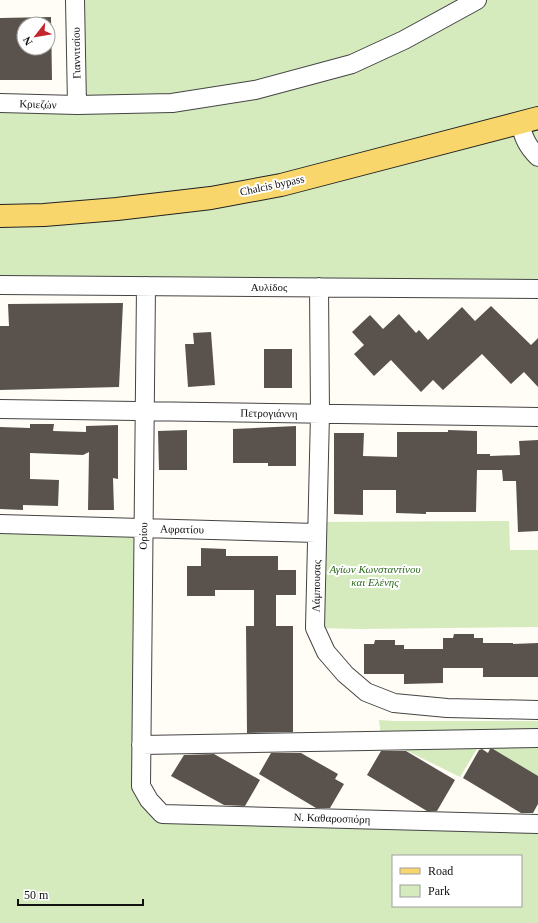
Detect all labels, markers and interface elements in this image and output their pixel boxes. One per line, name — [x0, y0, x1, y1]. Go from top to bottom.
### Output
north arrow — [16, 16, 56, 56]
street label: Γιαννιτσίου — [70, 26, 82, 79]
text: N — [20, 35, 35, 48]
street label: Κριεζών — [19, 97, 57, 112]
street label: Chalcis bypass — [239, 172, 305, 198]
street label: Αυλίδος — [251, 281, 288, 293]
street label: Πετρογιάννη — [240, 407, 298, 420]
street label: Ορίου — [137, 522, 149, 550]
street label: Αφρατίου — [160, 523, 205, 535]
street label: Λάμπουσας — [310, 559, 322, 612]
park label: Αγίων Κωνσταντίνου και Ελένης — [328, 563, 421, 588]
street label: Ν. Καθαροσπόρη — [293, 811, 371, 825]
legend — [392, 855, 522, 907]
text: Road — [428, 864, 453, 878]
scale bar — [18, 881, 143, 907]
text: Park — [428, 884, 450, 898]
text: 50 m — [24, 888, 49, 902]

